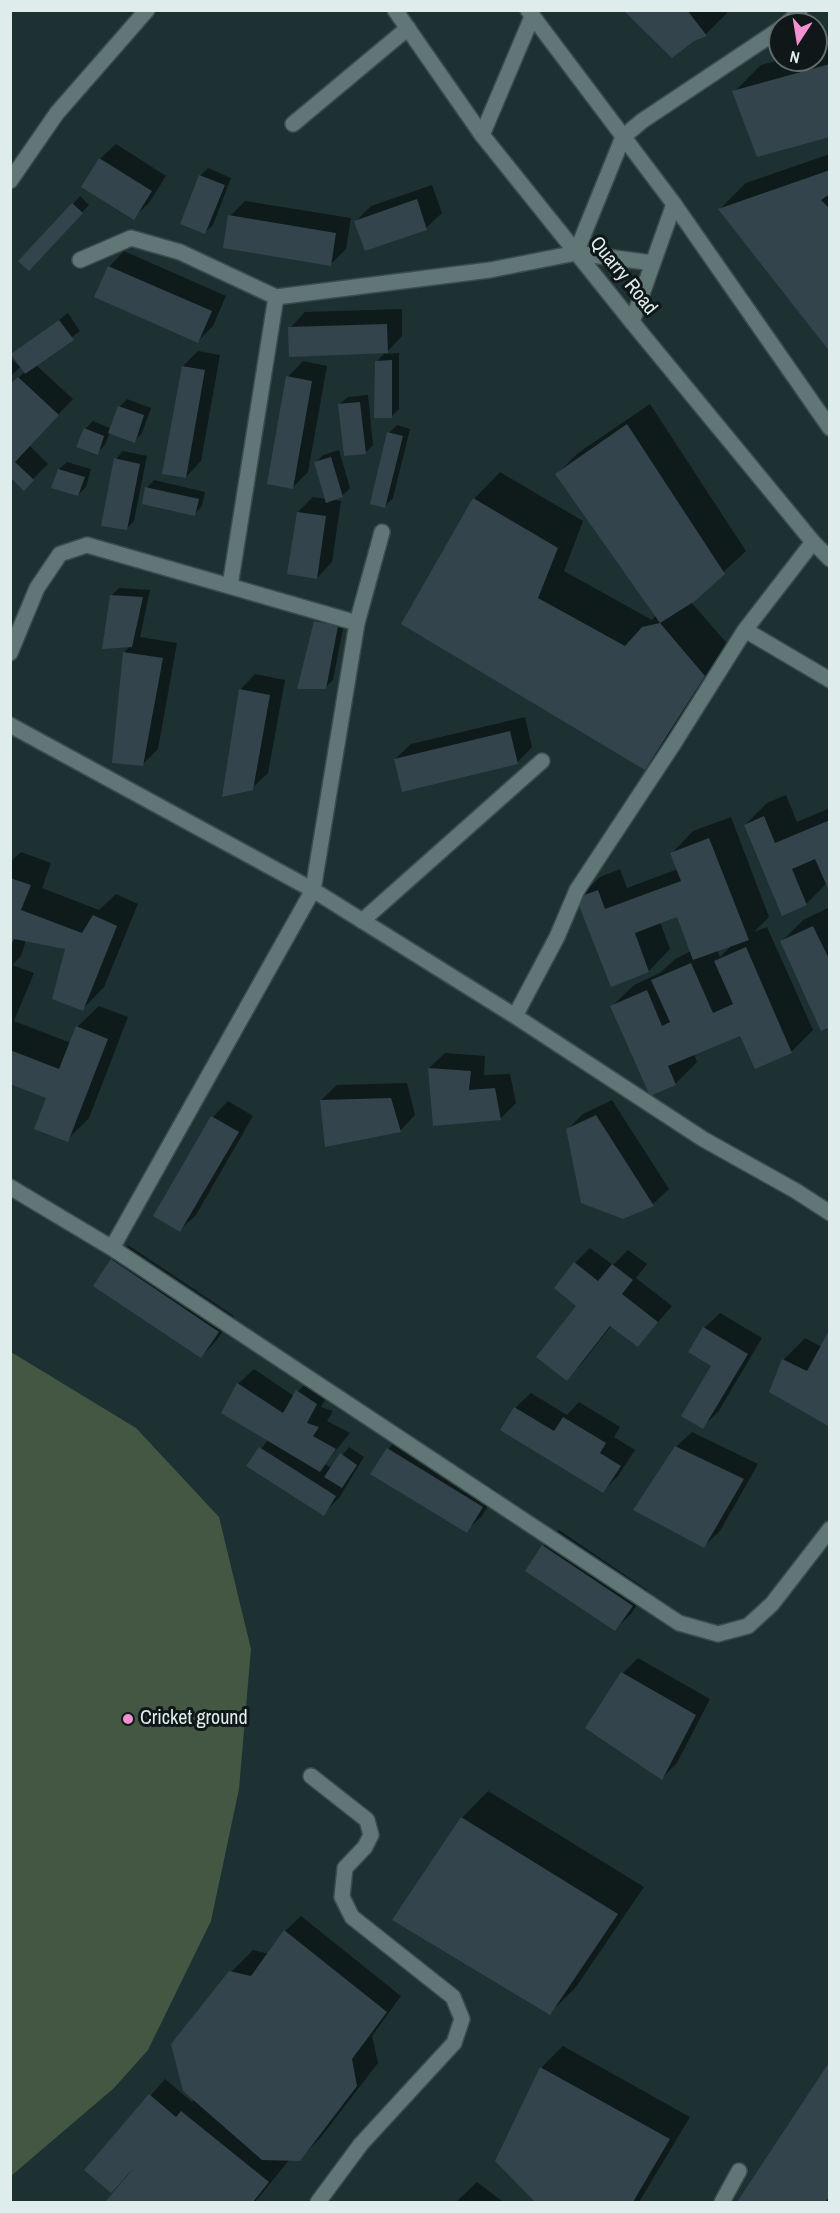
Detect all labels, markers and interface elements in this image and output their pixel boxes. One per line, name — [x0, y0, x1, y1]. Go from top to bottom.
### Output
north arrow — [768, 12, 828, 72]
text: N — [788, 46, 802, 69]
street label: Quarry Road — [584, 232, 662, 320]
place label: Cricket ground — [140, 1707, 248, 1731]
marker: Cricket ground — [121, 1712, 135, 1726]

